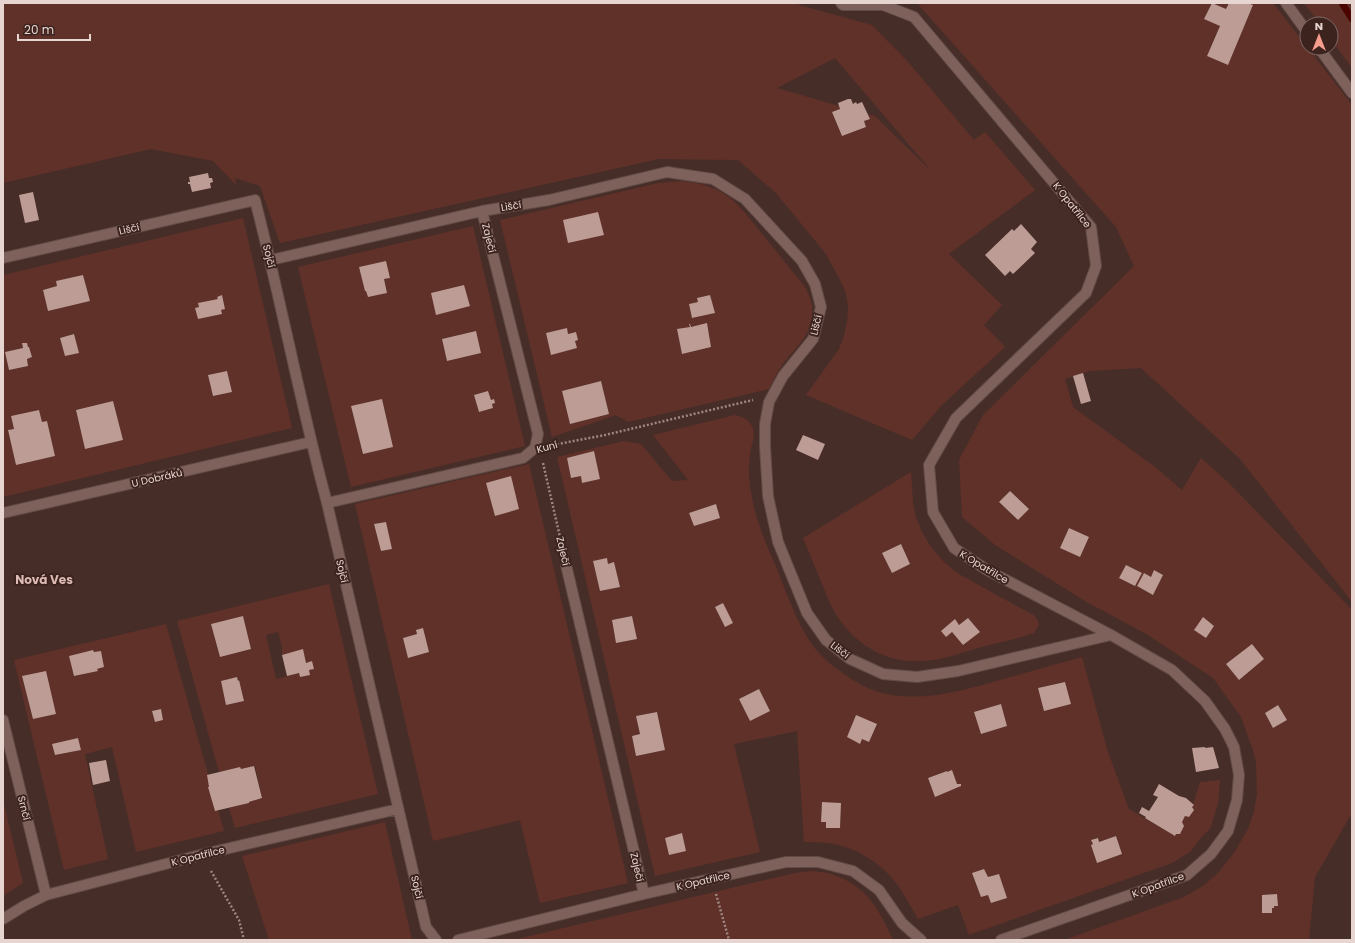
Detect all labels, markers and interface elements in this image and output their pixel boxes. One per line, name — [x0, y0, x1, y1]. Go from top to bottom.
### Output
scale bar — [18, 16, 90, 42]
north arrow — [1299, 16, 1339, 56]
text: N — [1315, 18, 1323, 34]
text: 20 m — [24, 21, 54, 38]
street label: K Opatřilce — [1049, 179, 1095, 231]
street label: Liščí — [500, 197, 523, 215]
street label: Liščí — [117, 219, 141, 239]
street label: Zaječí — [478, 222, 500, 255]
street label: Sojčí — [259, 243, 279, 270]
street label: Liščí — [806, 313, 826, 337]
street label: Kuní — [535, 437, 560, 457]
street label: U Dobráků — [130, 465, 184, 491]
street label: Zaječí — [552, 535, 574, 568]
street label: K Opatřilce — [957, 547, 1011, 587]
street label: Sojčí — [332, 558, 352, 585]
district label: Nová Ves — [15, 571, 73, 588]
street label: Liščí — [827, 638, 853, 663]
street label: Srnčí — [14, 794, 34, 822]
street label: K Opatřilce — [170, 842, 226, 870]
street label: Zaječí — [626, 851, 648, 884]
street label: K Opatřilce — [675, 868, 731, 894]
street label: K Opatřilce — [1130, 869, 1186, 901]
street label: Sojčí — [407, 874, 427, 901]

